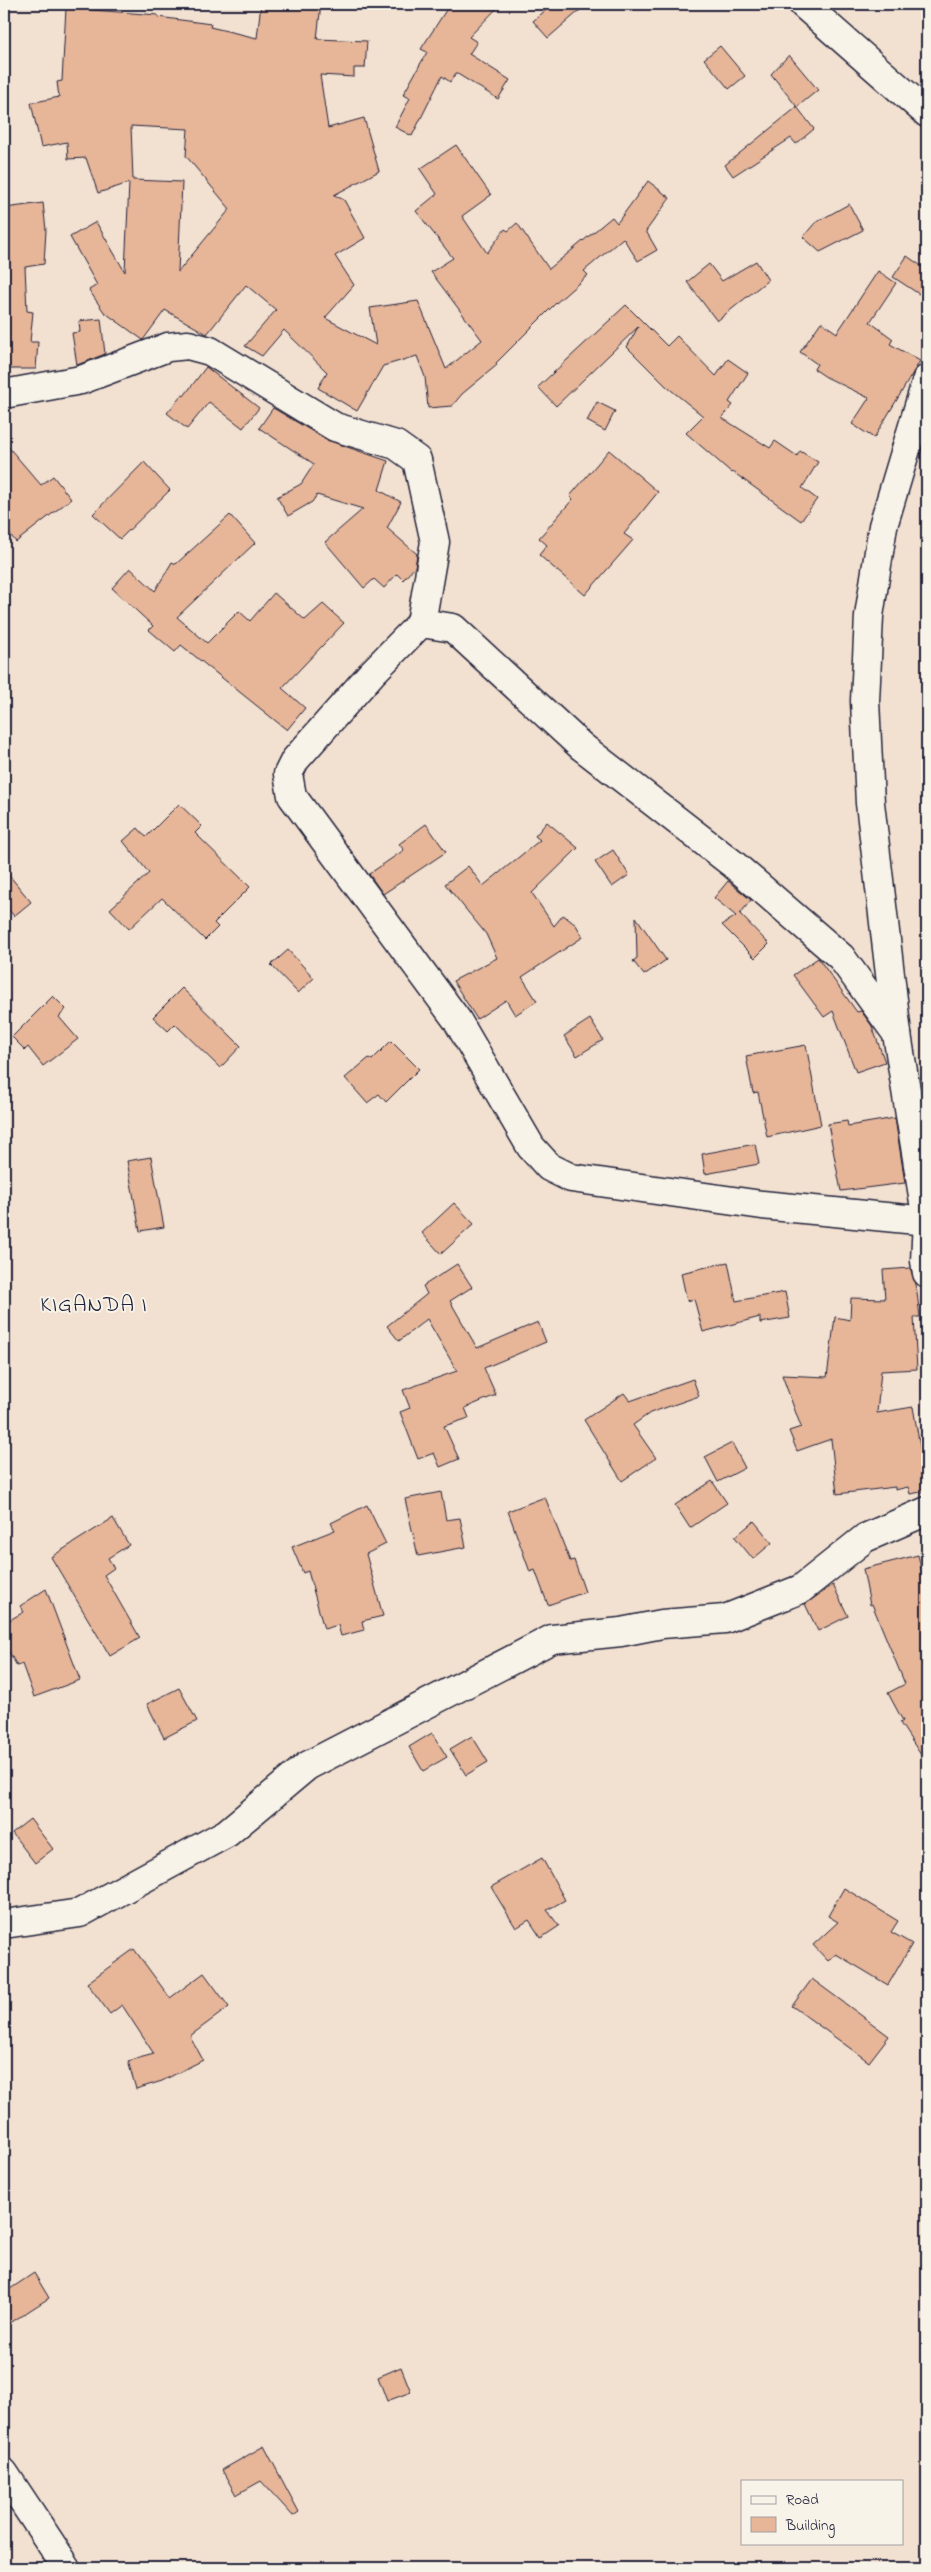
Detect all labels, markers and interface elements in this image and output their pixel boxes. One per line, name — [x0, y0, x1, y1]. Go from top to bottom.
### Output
district label: KIGANDA I — [40, 1290, 148, 1322]
legend — [741, 2480, 904, 2544]
text: Road — [786, 2489, 819, 2511]
text: Building — [785, 2515, 835, 2538]

